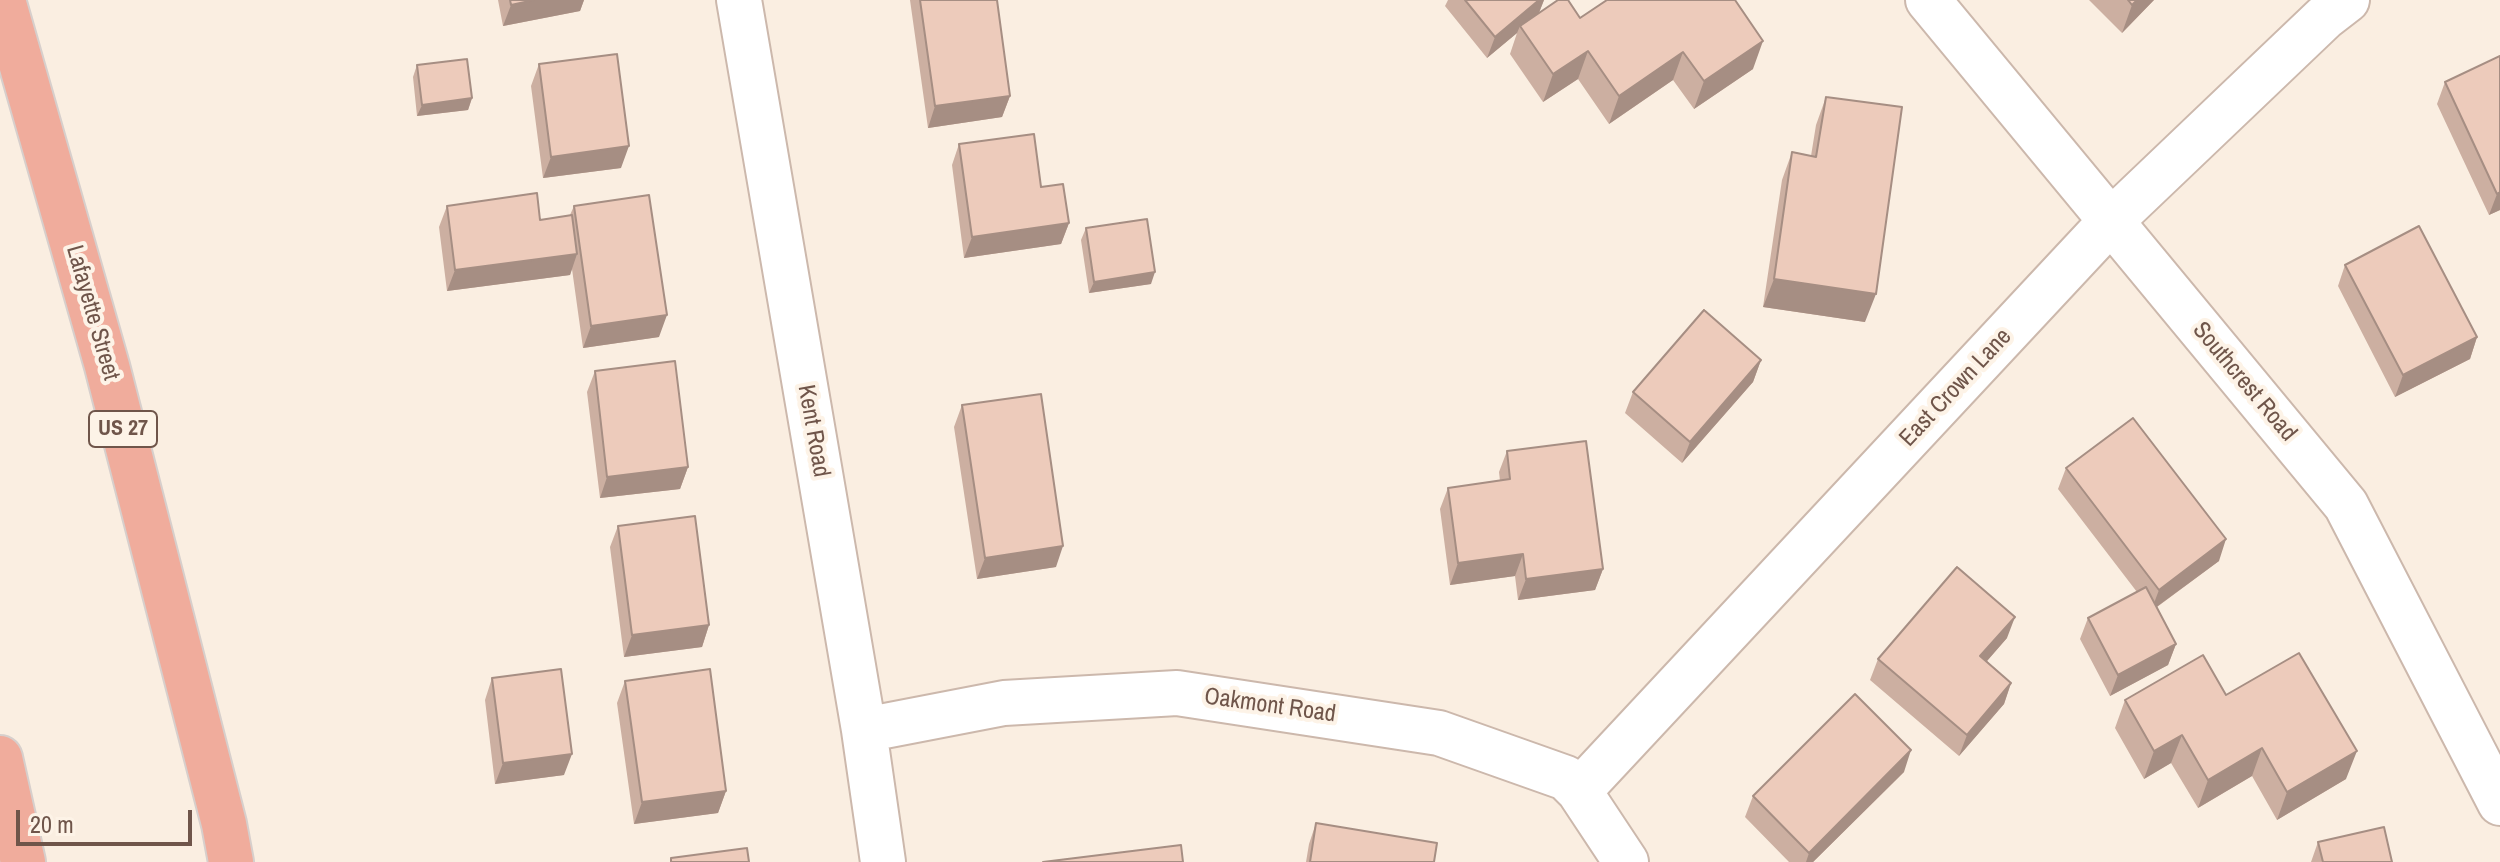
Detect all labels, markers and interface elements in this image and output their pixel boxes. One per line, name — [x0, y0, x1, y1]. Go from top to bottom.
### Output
street label: Lafayette Street — [59, 242, 125, 384]
street label: Southcrest Road — [2186, 317, 2302, 447]
street label: East Crown Lane — [1894, 323, 2018, 453]
street label: Kent Road — [791, 383, 835, 479]
road number: US 27 — [89, 411, 157, 447]
street label: Oakmont Road — [1202, 683, 1338, 729]
scale bar — [20, 794, 196, 844]
text: 20 m — [30, 808, 74, 840]

